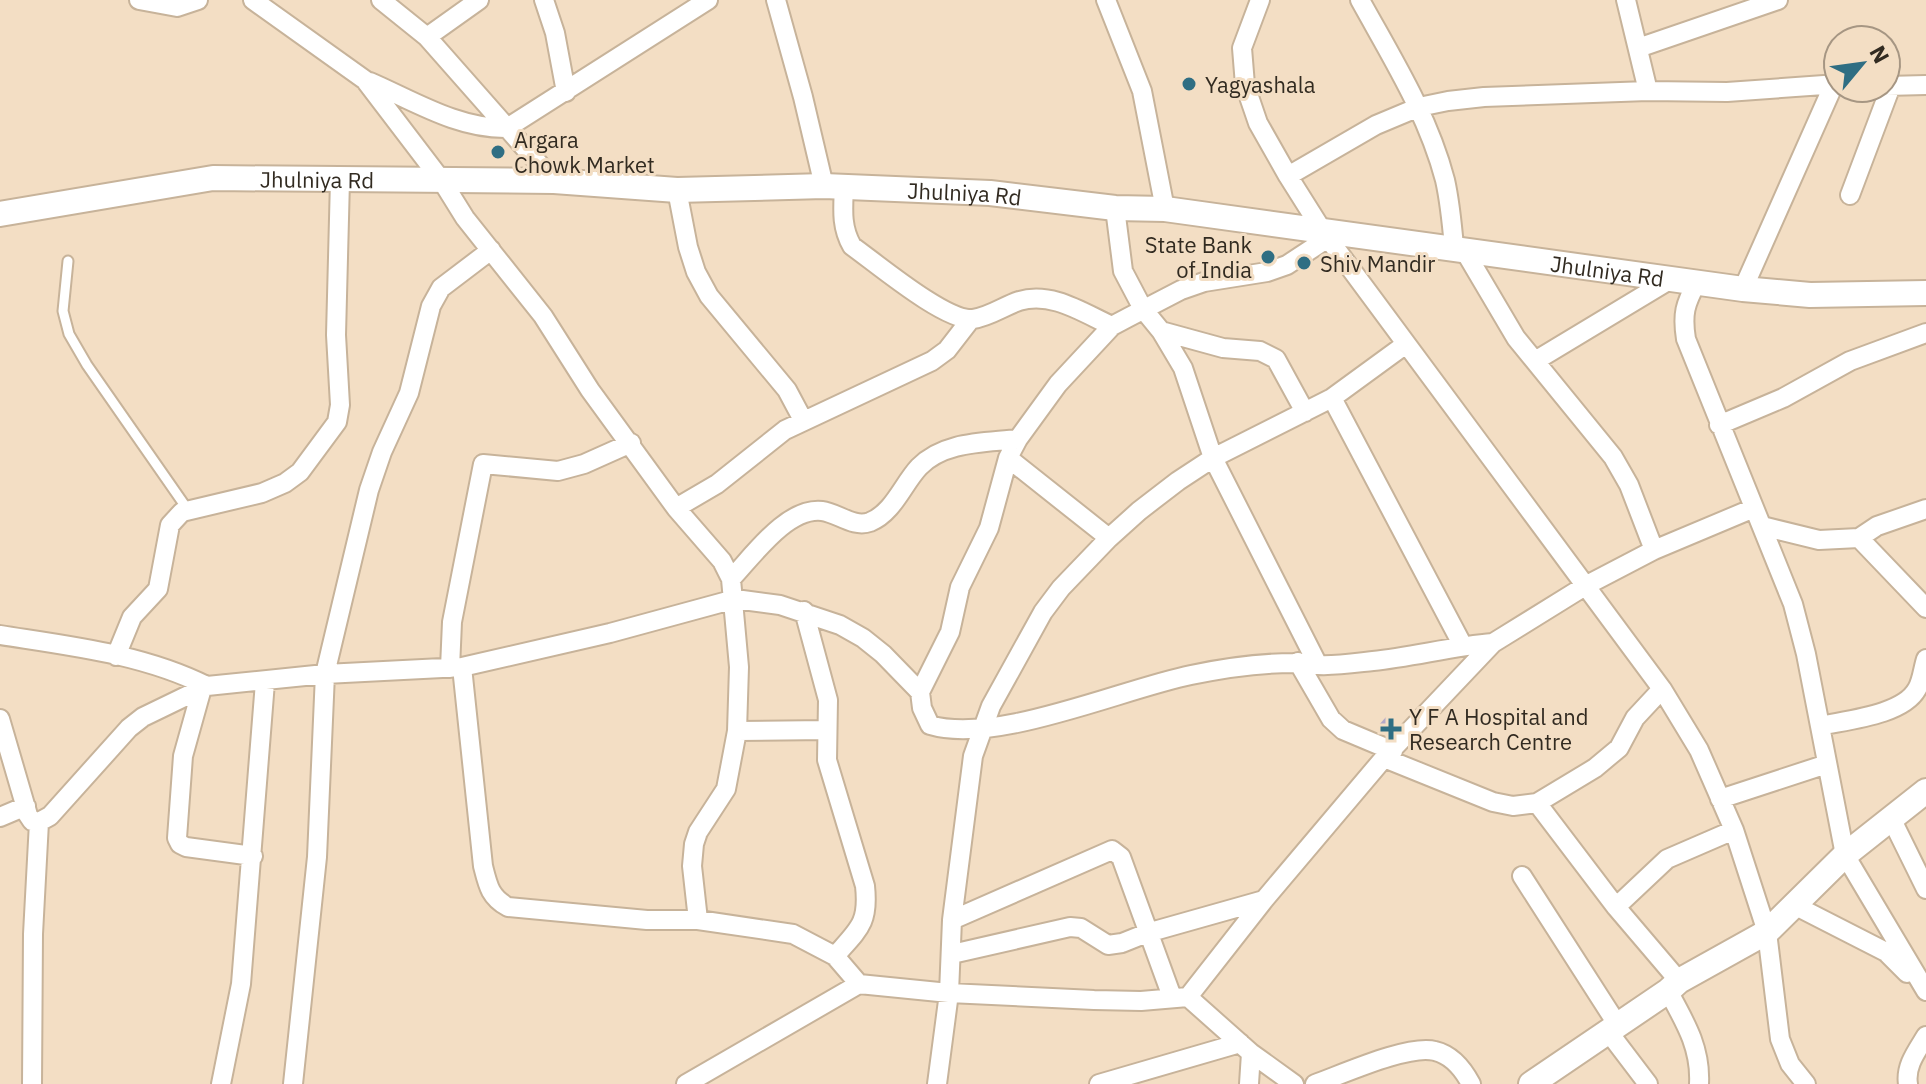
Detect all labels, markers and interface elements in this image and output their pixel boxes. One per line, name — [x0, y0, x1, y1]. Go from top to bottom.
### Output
north arrow — [1822, 24, 1902, 104]
text: N — [1863, 40, 1896, 68]
place label: Yagyashala — [1205, 70, 1316, 99]
marker: Yagyashala — [1180, 75, 1198, 93]
place label: Argara Chowk Market — [514, 125, 655, 179]
marker: Argara Chowk Market — [489, 143, 507, 161]
street label: Jhulniya Rd — [260, 164, 374, 194]
street label: Jhulniya Rd — [907, 175, 1023, 211]
place label: State Bank of India — [1145, 230, 1252, 284]
marker: State Bank of India — [1259, 248, 1277, 266]
street label: Jhulniya Rd — [1549, 248, 1666, 292]
place label: Shiv Mandir — [1320, 249, 1435, 278]
marker: Shiv Mandir — [1295, 254, 1313, 272]
place label: Y F A Hospital and Research Centre — [1409, 702, 1589, 756]
marker: Y F A Hospital and Research Centre — [1380, 718, 1402, 740]

